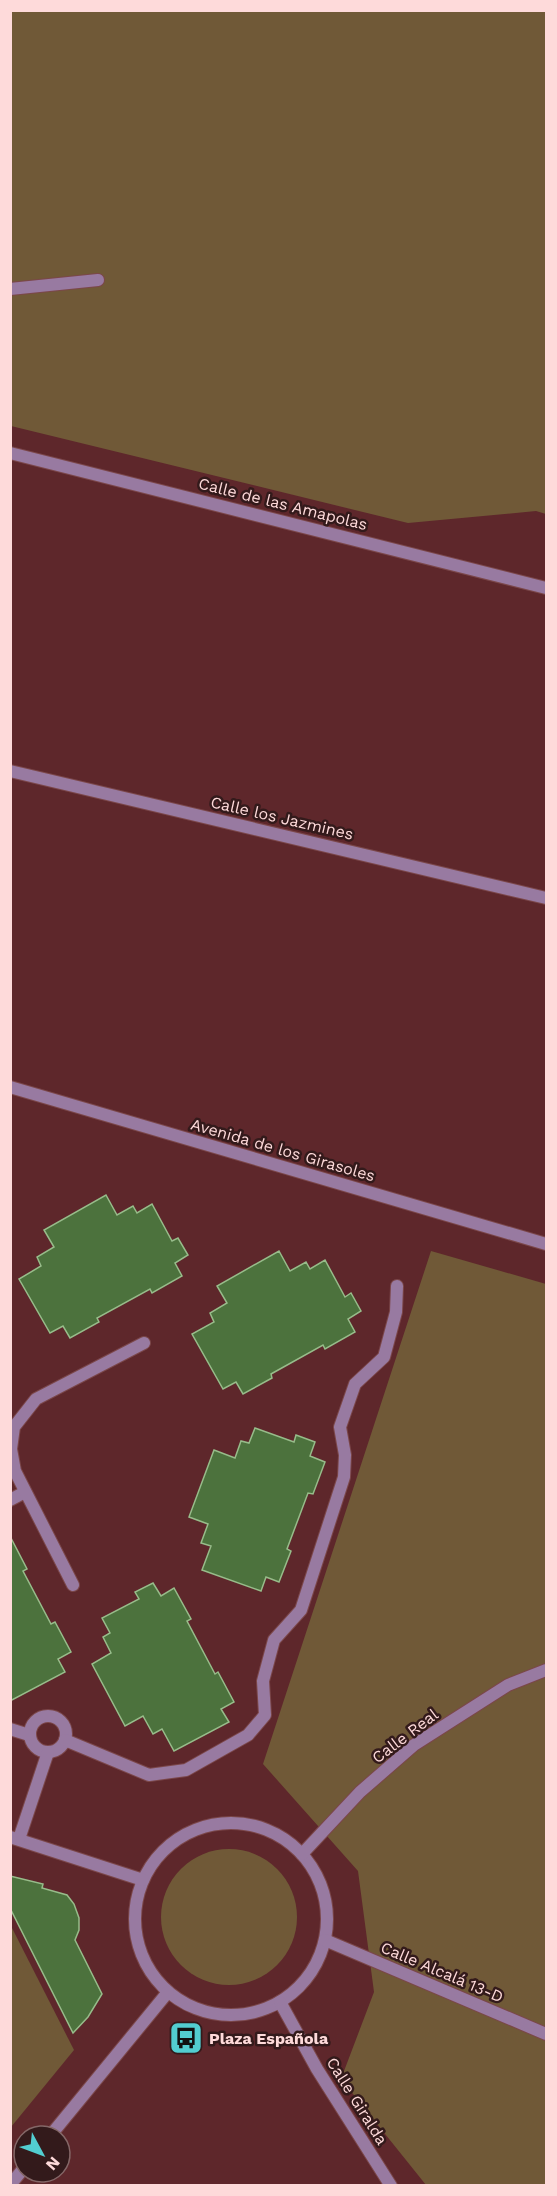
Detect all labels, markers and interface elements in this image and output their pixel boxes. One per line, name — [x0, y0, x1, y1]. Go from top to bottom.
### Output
street label: Calle de las Amapolas — [197, 474, 369, 534]
street label: Calle los Jazmines — [209, 792, 355, 844]
street label: Avenida de los Girasoles — [189, 1115, 377, 1185]
street label: Calle Real — [368, 1705, 442, 1767]
street label: Calle Alcalá 13-D — [378, 1938, 506, 2006]
bus stop icon: Plaza Española — [168, 2020, 204, 2056]
place label: Plaza Española — [209, 2029, 329, 2048]
street label: Calle Giralda — [323, 2054, 391, 2148]
north arrow — [12, 2124, 72, 2184]
text: N — [42, 2153, 64, 2174]

